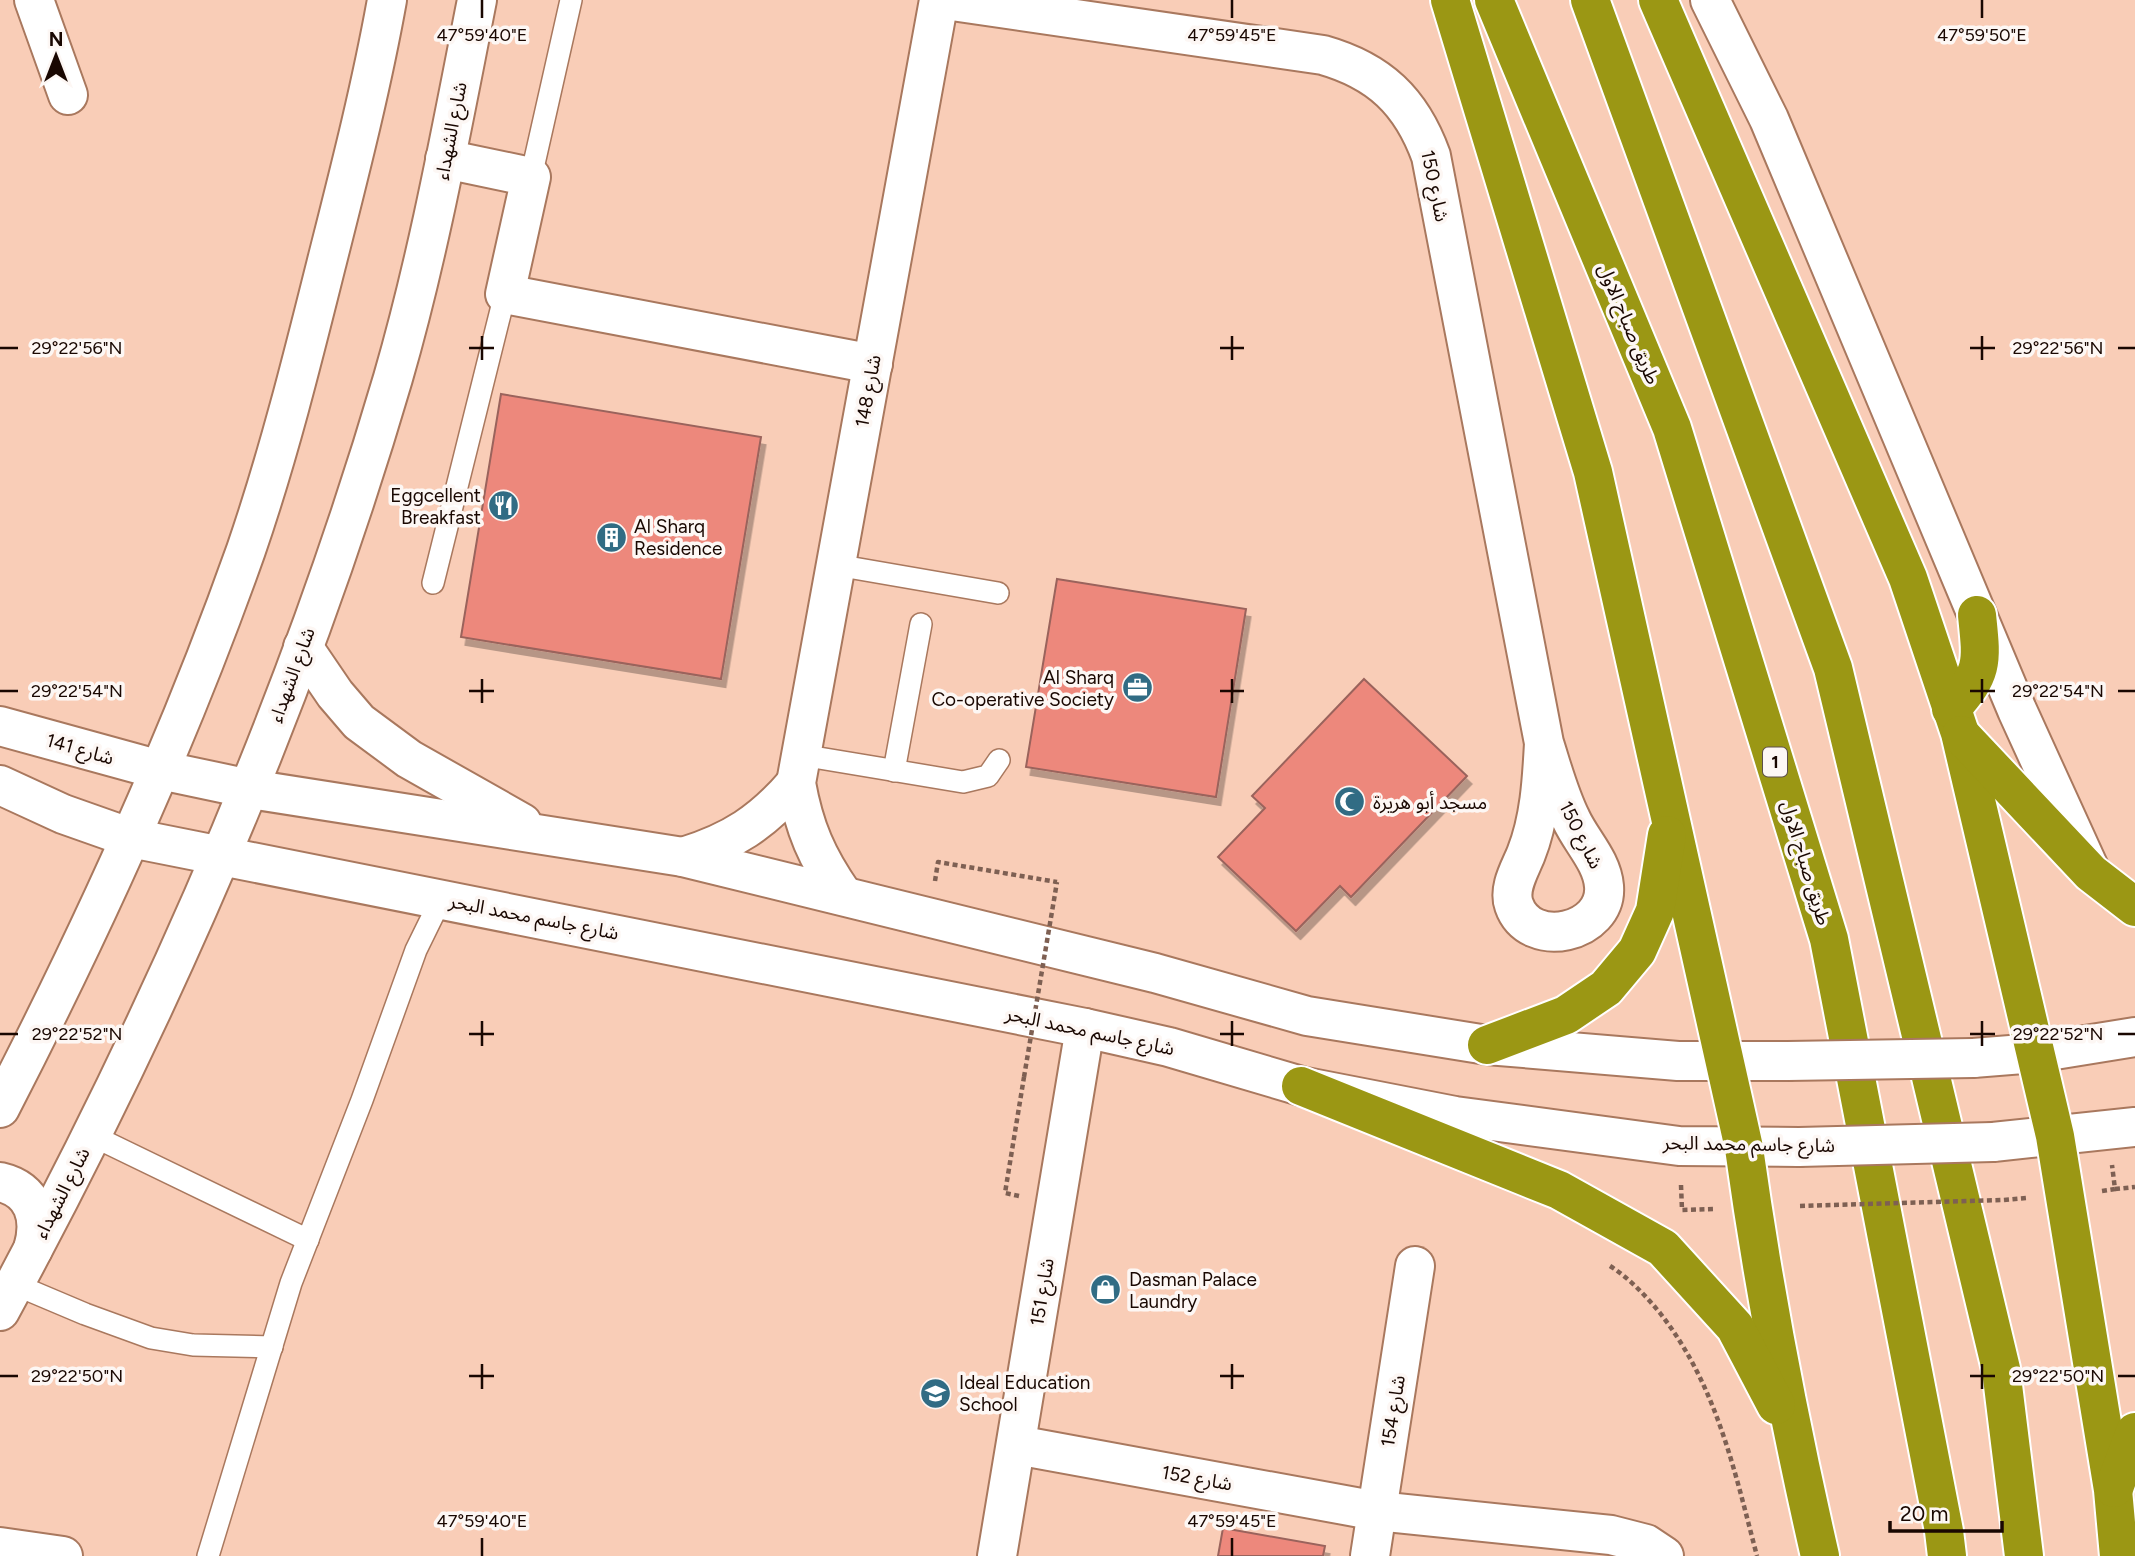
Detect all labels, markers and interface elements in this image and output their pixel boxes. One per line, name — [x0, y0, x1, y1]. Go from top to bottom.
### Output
north arrow — [21, 21, 91, 91]
text: 47°59'40"E — [437, 24, 527, 46]
text: 47°59'45"E — [1187, 24, 1277, 46]
text: 47°59'50"E — [1937, 24, 2027, 46]
text: N — [49, 28, 63, 51]
street label: شارع الشهداء — [430, 80, 474, 182]
street label: شارع 150 — [1414, 148, 1454, 224]
street label: طريق صباح الاول — [1591, 260, 1665, 389]
text: 29°22'56"N — [32, 337, 122, 359]
text: 29°22'56"N — [2013, 337, 2103, 359]
street label: شارع 148 — [850, 353, 888, 429]
place label: Eggcellent Breakfast — [390, 484, 481, 529]
restaurant icon: Eggcellent Breakfast — [487, 489, 521, 523]
place label: Al Sharq Residence — [634, 515, 722, 560]
building icon: Al Sharq Residence — [594, 520, 628, 554]
street label: شارع الشهداء — [264, 624, 322, 726]
place label: Al Sharq Co-operative Society — [931, 666, 1114, 711]
office icon: Al Sharq Co-operative Society — [1120, 671, 1154, 705]
text: 29°22'54"N — [31, 680, 123, 702]
text: 29°22'54"N — [2012, 680, 2104, 702]
street label: شارع 141 — [43, 728, 116, 772]
road number: 1 — [1763, 748, 1787, 776]
mosque icon: مسجد أبو هريرة — [1333, 785, 1367, 819]
place label: مسجد أبو هريرة — [1373, 791, 1487, 814]
street label: شارع 150 — [1552, 797, 1608, 874]
street label: طريق صباح الاول — [1774, 798, 1836, 929]
street label: شارع جاسم محمد البحر — [446, 889, 621, 948]
street label: شارع جاسم محمد البحر — [1002, 1002, 1177, 1063]
text: 29°22'52"N — [32, 1023, 122, 1045]
text: 29°22'52"N — [2013, 1023, 2103, 1045]
street label: شارع جاسم محمد البحر — [1662, 1131, 1835, 1160]
street label: شارع الشهداء — [29, 1143, 97, 1243]
street label: شارع 151 — [1025, 1256, 1061, 1328]
place label: Dasman Palace Laundry — [1129, 1268, 1257, 1313]
shop icon: Dasman Palace Laundry — [1089, 1273, 1123, 1307]
text: 29°22'50"N — [31, 1365, 123, 1387]
text: 29°22'50"N — [2012, 1365, 2104, 1387]
place label: Ideal Education School — [959, 1371, 1090, 1416]
street label: شارع 154 — [1376, 1373, 1412, 1449]
school or university icon: Ideal Education School — [919, 1376, 953, 1410]
street label: شارع 152 — [1160, 1460, 1234, 1497]
scale bar — [1890, 1490, 2002, 1534]
text: 20 m — [1900, 1501, 1948, 1526]
text: 47°59'40"E — [437, 1510, 527, 1532]
text: 47°59'45"E — [1187, 1510, 1277, 1532]

